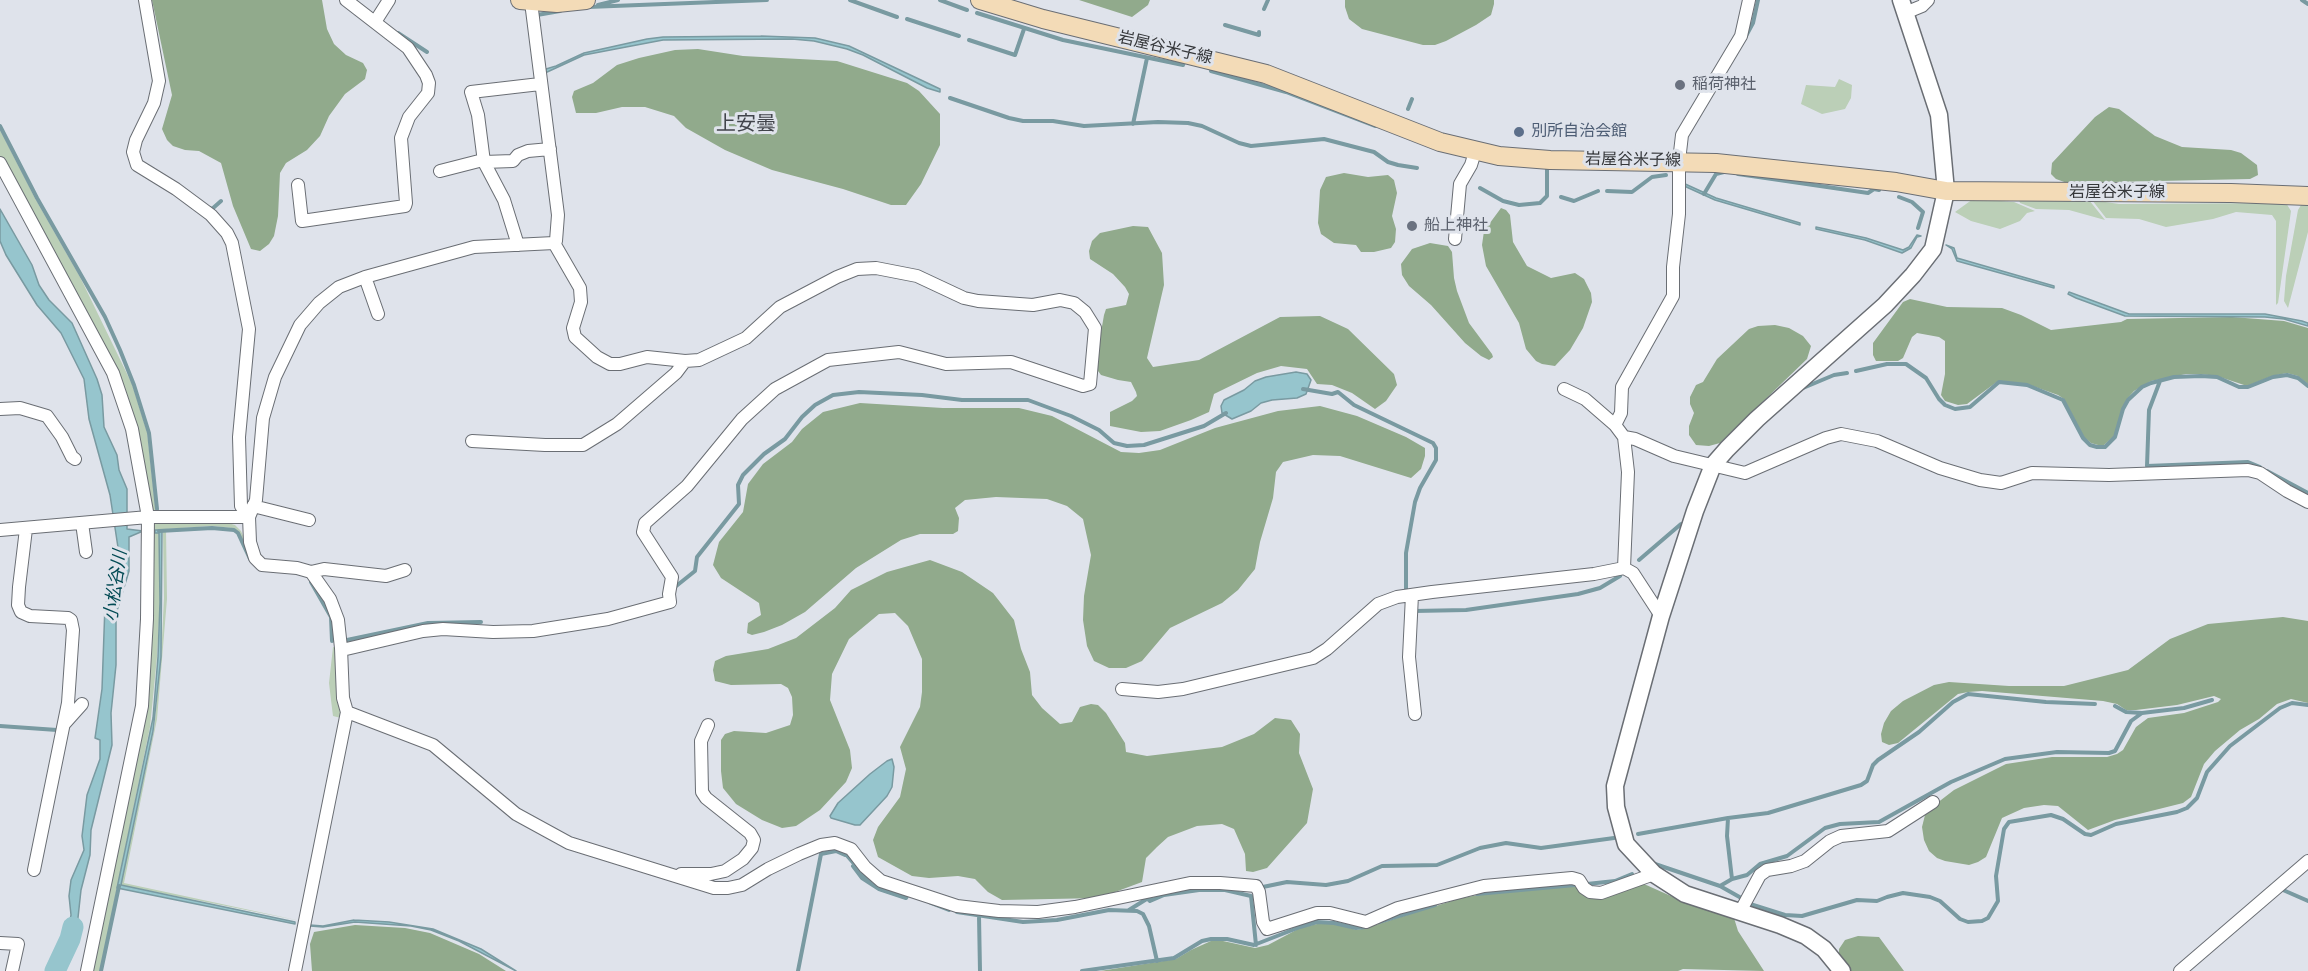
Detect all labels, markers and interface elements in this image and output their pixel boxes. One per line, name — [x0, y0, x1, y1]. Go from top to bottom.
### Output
street label: 岩屋谷米子線 — [1116, 29, 1214, 69]
place label: 稲荷神社 — [1692, 75, 1756, 95]
marker: 稲荷神社 — [1673, 78, 1687, 92]
district label: 上安曇 — [716, 114, 776, 138]
place label: 別所自治会館 — [1531, 122, 1627, 142]
marker: 別所自治会館 — [1512, 125, 1526, 139]
street label: 岩屋谷米子線 — [1585, 151, 1681, 171]
street label: 岩屋谷米子線 — [2069, 183, 2165, 203]
place label: 船上神社 — [1424, 216, 1488, 236]
marker: 船上神社 — [1405, 219, 1419, 233]
water label: 小松谷川 — [101, 549, 133, 623]

